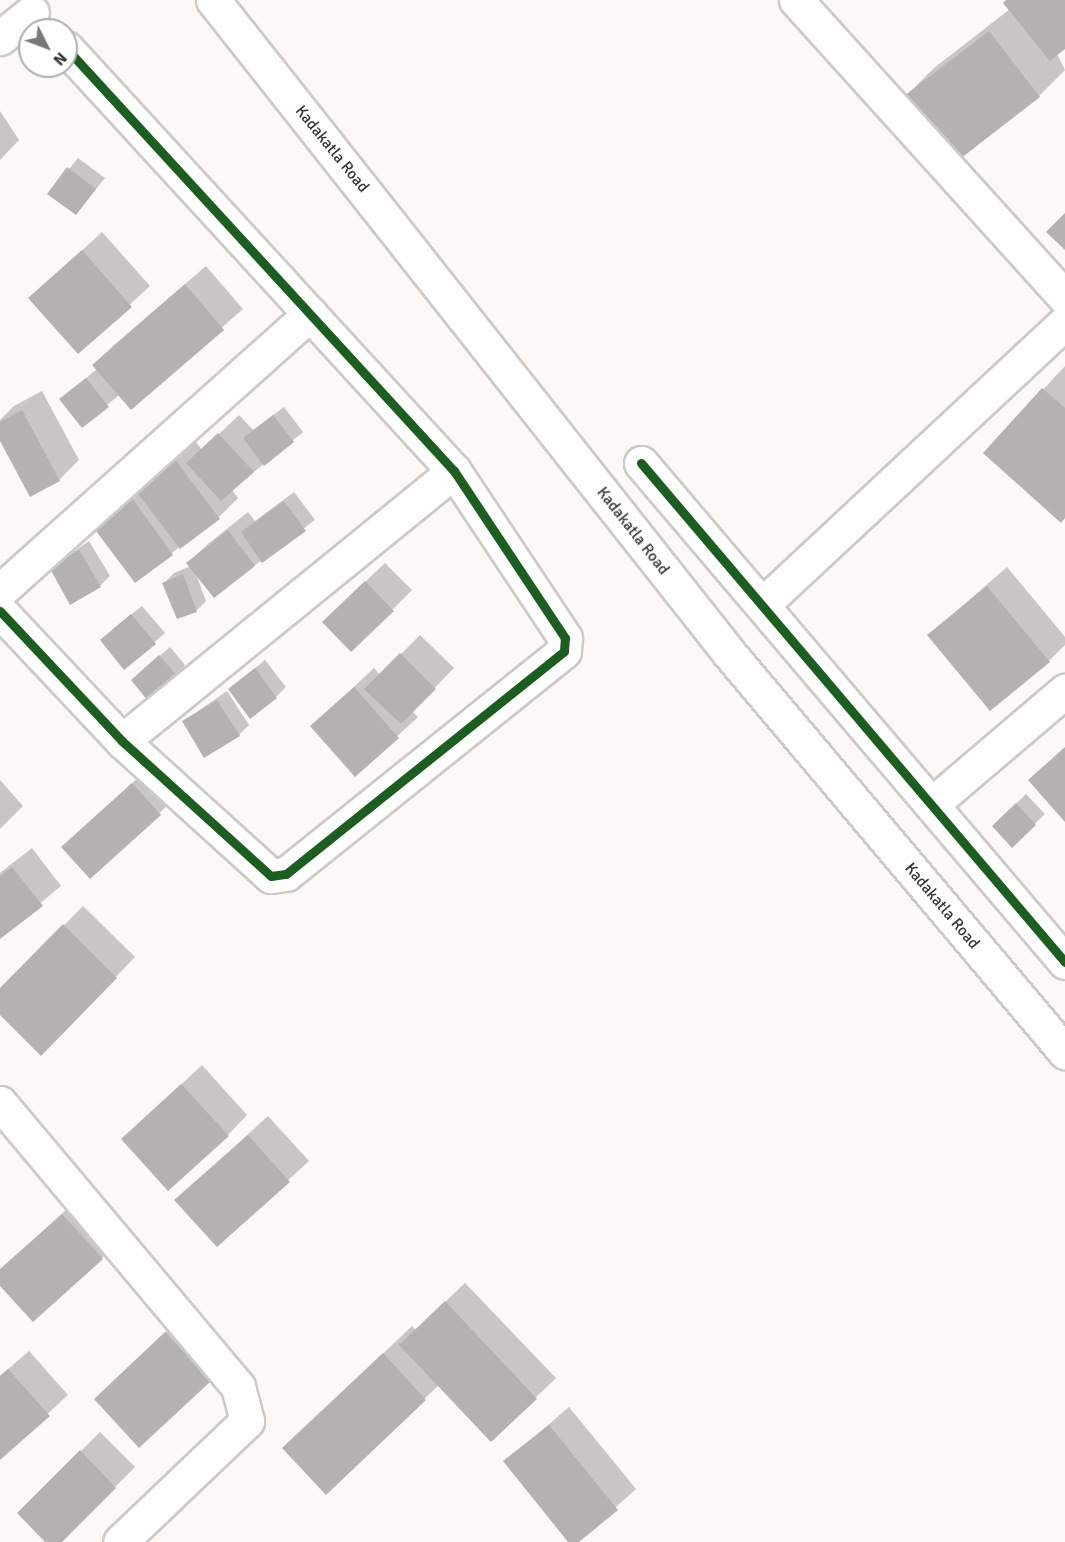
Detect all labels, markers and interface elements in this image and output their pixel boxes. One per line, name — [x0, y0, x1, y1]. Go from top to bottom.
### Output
north arrow — [18, 18, 78, 78]
text: N — [49, 48, 71, 70]
street label: Kadakatla Road — [291, 102, 373, 196]
street label: Kadakatla Road — [593, 483, 673, 579]
street label: Kadakatla Road — [900, 859, 984, 953]

